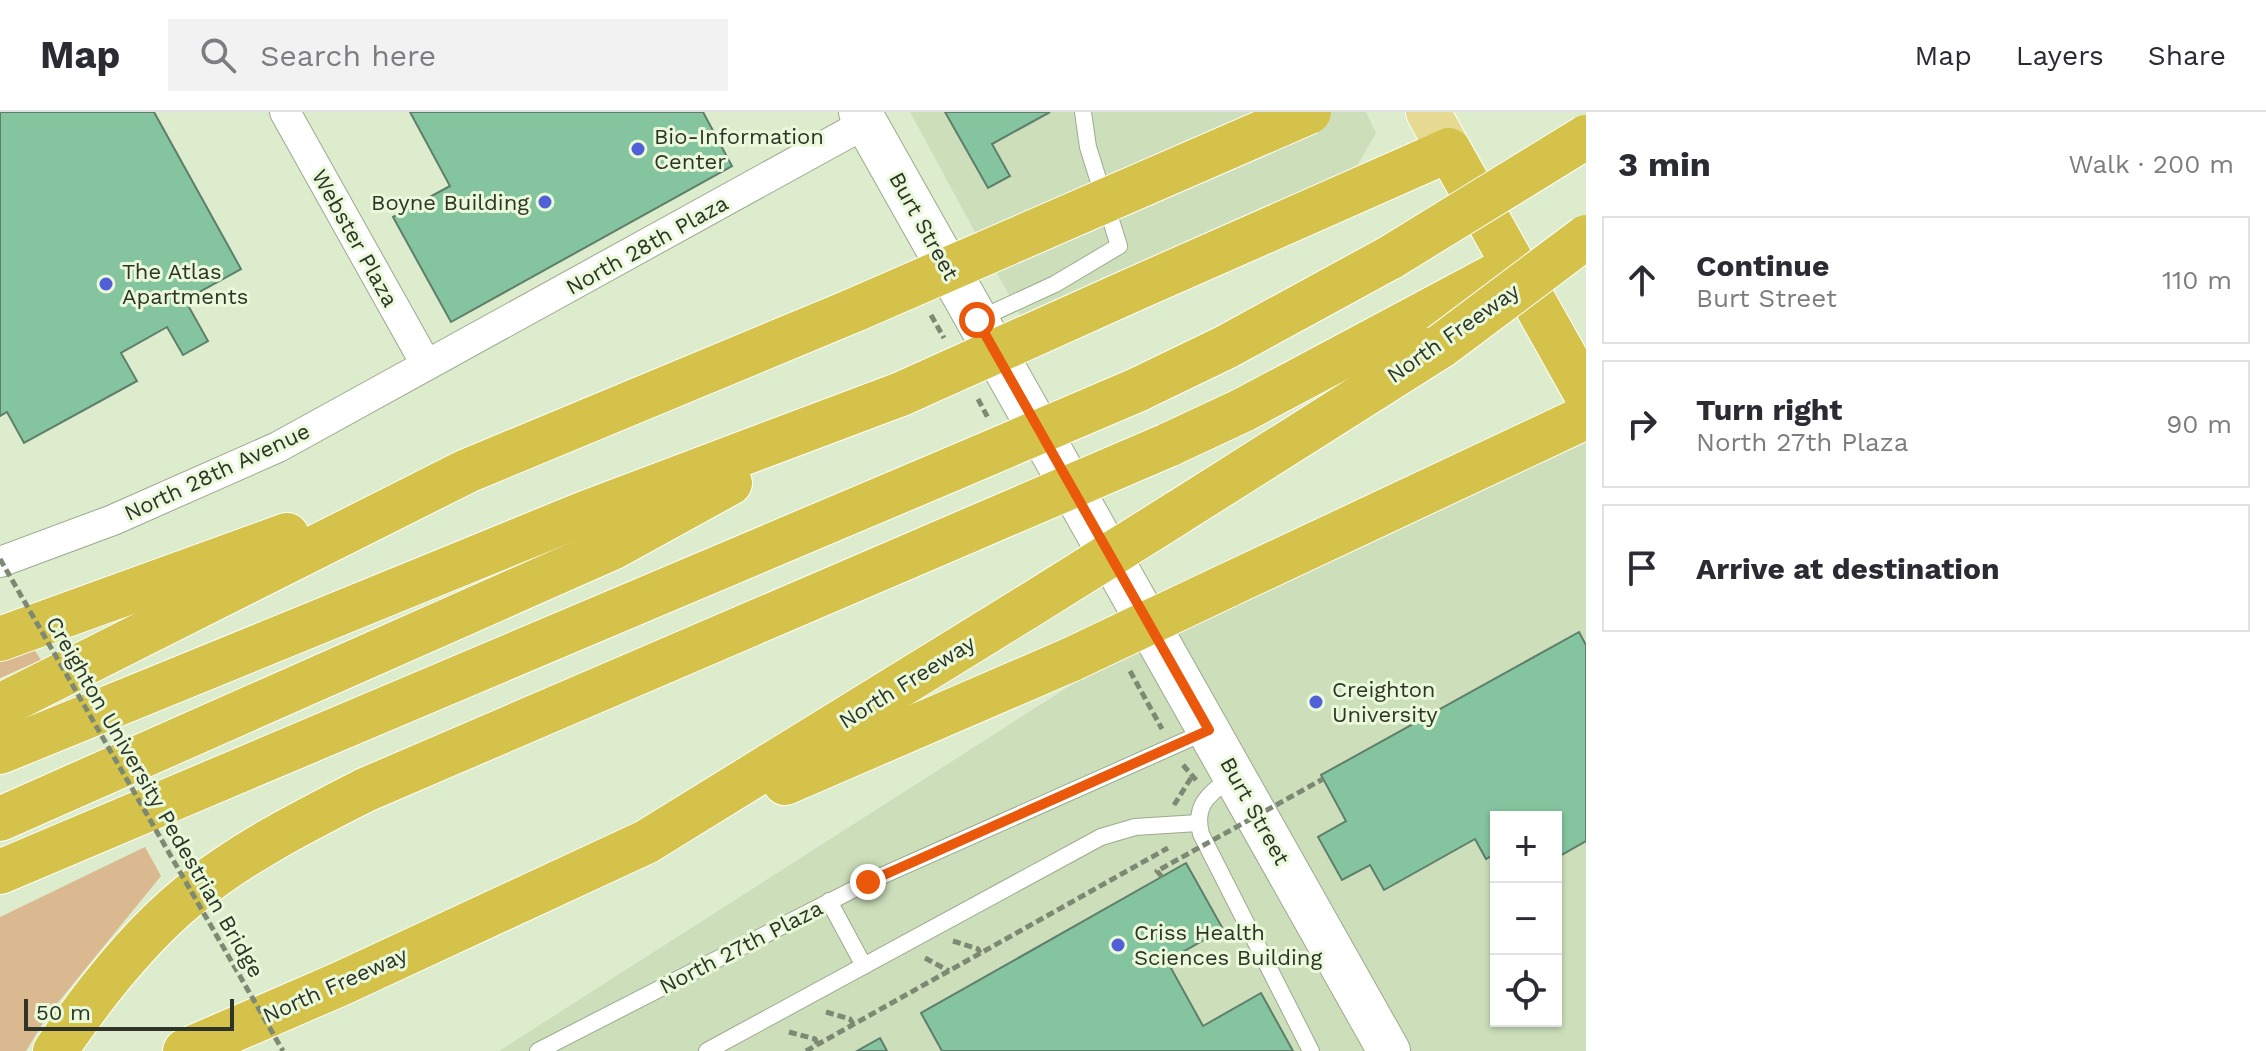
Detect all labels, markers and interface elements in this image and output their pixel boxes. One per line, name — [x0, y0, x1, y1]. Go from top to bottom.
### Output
search box — [168, 19, 728, 91]
text: Map — [40, 33, 120, 77]
icon: search — [196, 33, 240, 77]
text: Search here — [260, 38, 436, 73]
text: Map — [1915, 39, 1972, 72]
text: Layers — [2016, 39, 2104, 72]
text: Share — [2148, 39, 2226, 72]
place label: Bio-Information Center — [654, 124, 824, 174]
marker: Bio-Information Center — [629, 140, 647, 158]
text: 3 min — [1618, 144, 1711, 184]
text: Walk · 200 m — [2068, 149, 2234, 179]
street label: Webster Plaza — [307, 165, 403, 311]
street label: Burt Street — [884, 168, 964, 284]
place label: Boyne Building — [371, 190, 529, 215]
street label: North 28th Plaza — [562, 190, 732, 300]
marker: Boyne Building — [536, 193, 554, 211]
text: Continue — [1696, 248, 1829, 283]
icon: ahead — [1620, 258, 1664, 302]
place label: The Atlas Apartments — [122, 259, 248, 309]
text: 110 m — [2162, 265, 2232, 295]
marker: The Atlas Apartments — [97, 275, 115, 293]
street label: North Freeway — [1382, 278, 1524, 388]
text: Burt Street — [1696, 283, 1837, 313]
route start — [959, 302, 995, 338]
text: Turn right — [1696, 392, 1842, 427]
icon: right — [1620, 402, 1664, 446]
text: 90 m — [2166, 409, 2232, 439]
street label: North 28th Avenue — [120, 418, 314, 526]
text: North 27th Plaza — [1696, 427, 1908, 457]
icon: arrive — [1620, 546, 1664, 590]
text: Arrive at destination — [1696, 551, 2000, 586]
street label: Creighton University Pedestrian Bridge — [41, 612, 269, 982]
street label: North Freeway — [834, 630, 980, 734]
place label: Creighton University — [1332, 677, 1438, 727]
marker: Creighton University — [1307, 693, 1325, 711]
street label: Burt Street — [1215, 753, 1295, 869]
map controls — [1490, 811, 1562, 1027]
button: + — [1490, 811, 1562, 883]
route end — [850, 864, 886, 900]
button: − — [1490, 883, 1562, 955]
street label: North 27th Plaza — [655, 895, 827, 999]
place label: Criss Health Sciences Building — [1134, 920, 1322, 970]
marker: Criss Health Sciences Building — [1109, 936, 1127, 954]
street label: North Freeway — [259, 942, 412, 1028]
button: locate — [1490, 955, 1562, 1027]
scale bar — [24, 995, 234, 1031]
text: 50 m — [36, 1000, 91, 1025]

